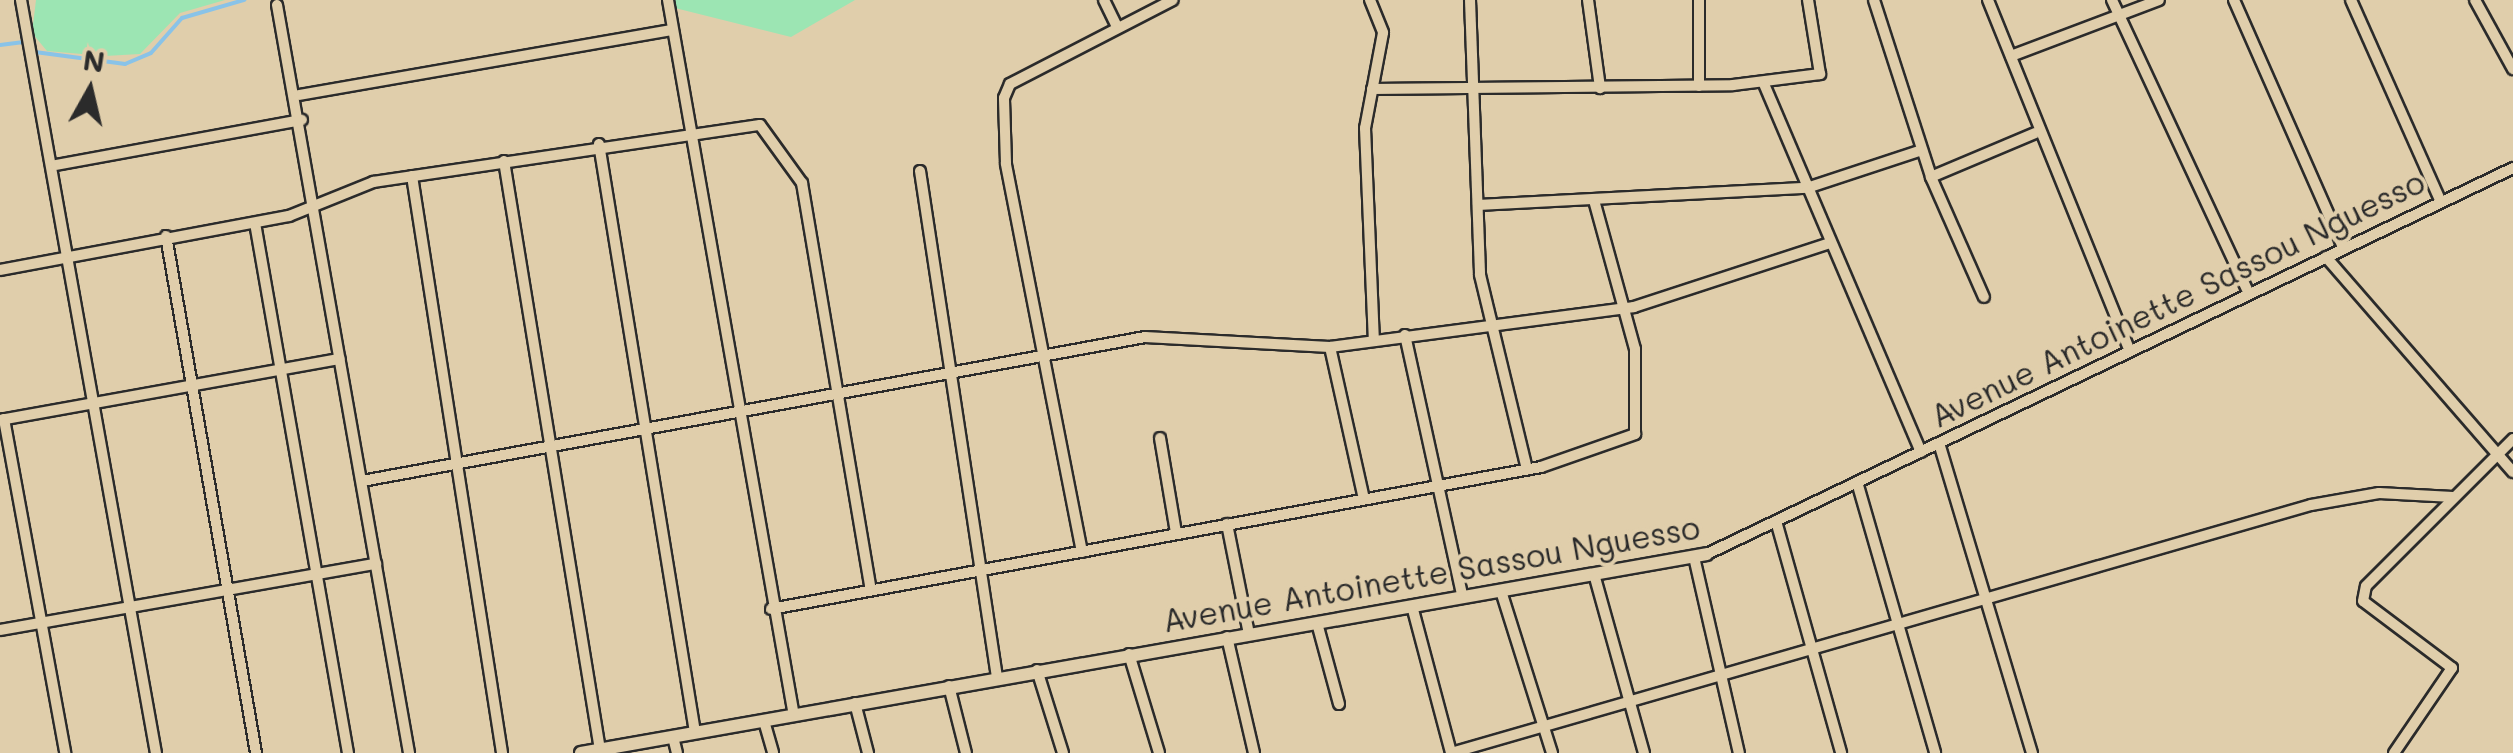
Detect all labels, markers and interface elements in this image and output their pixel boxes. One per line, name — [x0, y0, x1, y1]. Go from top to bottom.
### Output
north arrow — [40, 40, 140, 140]
text: N — [81, 41, 107, 80]
street label: Avenue Antoinette Sassou Nguesso — [1924, 161, 2430, 435]
street label: Avenue Antoinette Sassou Nguesso — [1159, 507, 1703, 639]

